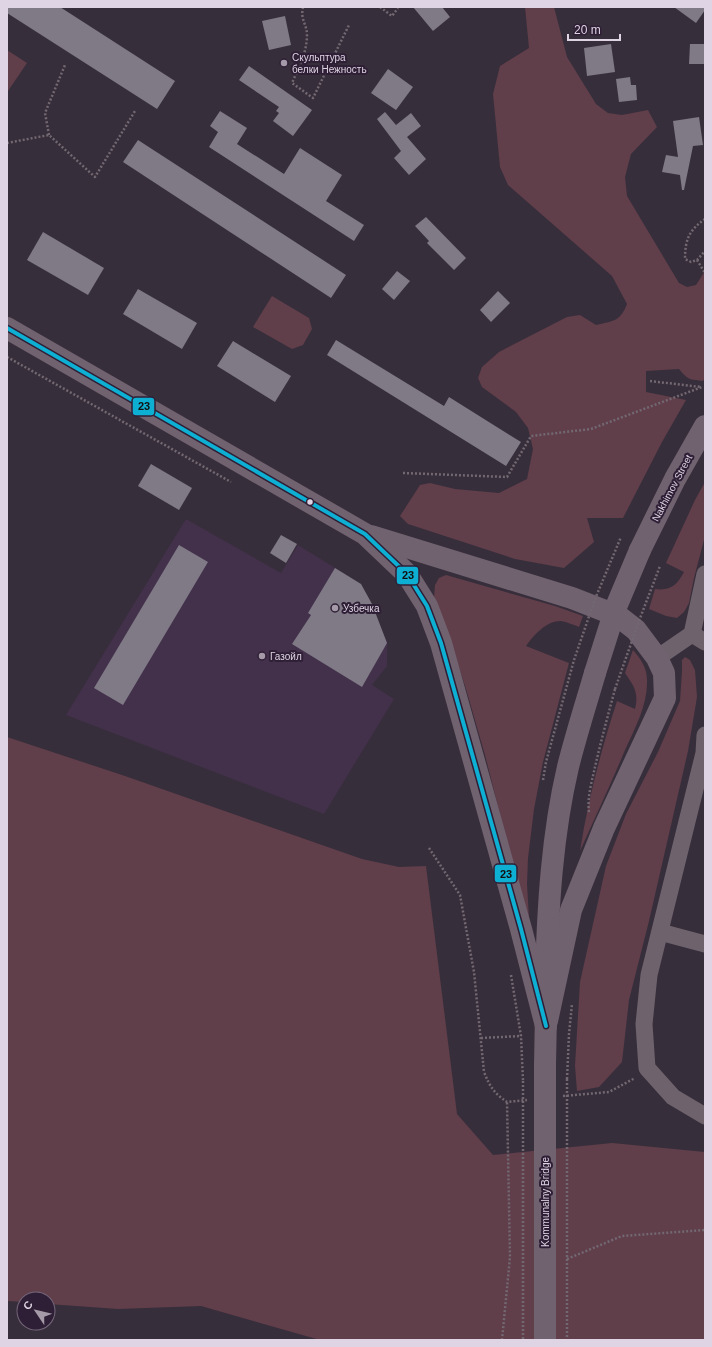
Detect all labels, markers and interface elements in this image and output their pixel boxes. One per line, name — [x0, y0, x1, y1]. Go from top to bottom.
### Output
scale bar — [568, 16, 620, 42]
text: 20 m — [574, 23, 601, 37]
place label: Скульптура белки Нежность — [292, 52, 367, 75]
marker: Скульптура белки Нежность — [279, 58, 289, 68]
line badge: 23 — [132, 397, 155, 416]
text: 23 — [138, 400, 150, 412]
street label: Nakhimov Street — [650, 453, 694, 523]
unlabelled marker — [305, 497, 315, 507]
line badge: 23 — [396, 566, 419, 585]
text: 23 — [402, 569, 414, 581]
marker: Узбечка — [330, 603, 340, 613]
place label: Узбечка — [343, 603, 380, 614]
marker: Газойл — [257, 651, 267, 661]
place label: Газойл — [270, 651, 302, 662]
line badge: 23 — [494, 864, 517, 883]
text: 23 — [500, 868, 512, 880]
street label: Kommunalny Bridge — [540, 1157, 551, 1247]
north arrow — [16, 1291, 56, 1331]
text: С — [21, 1299, 35, 1312]

